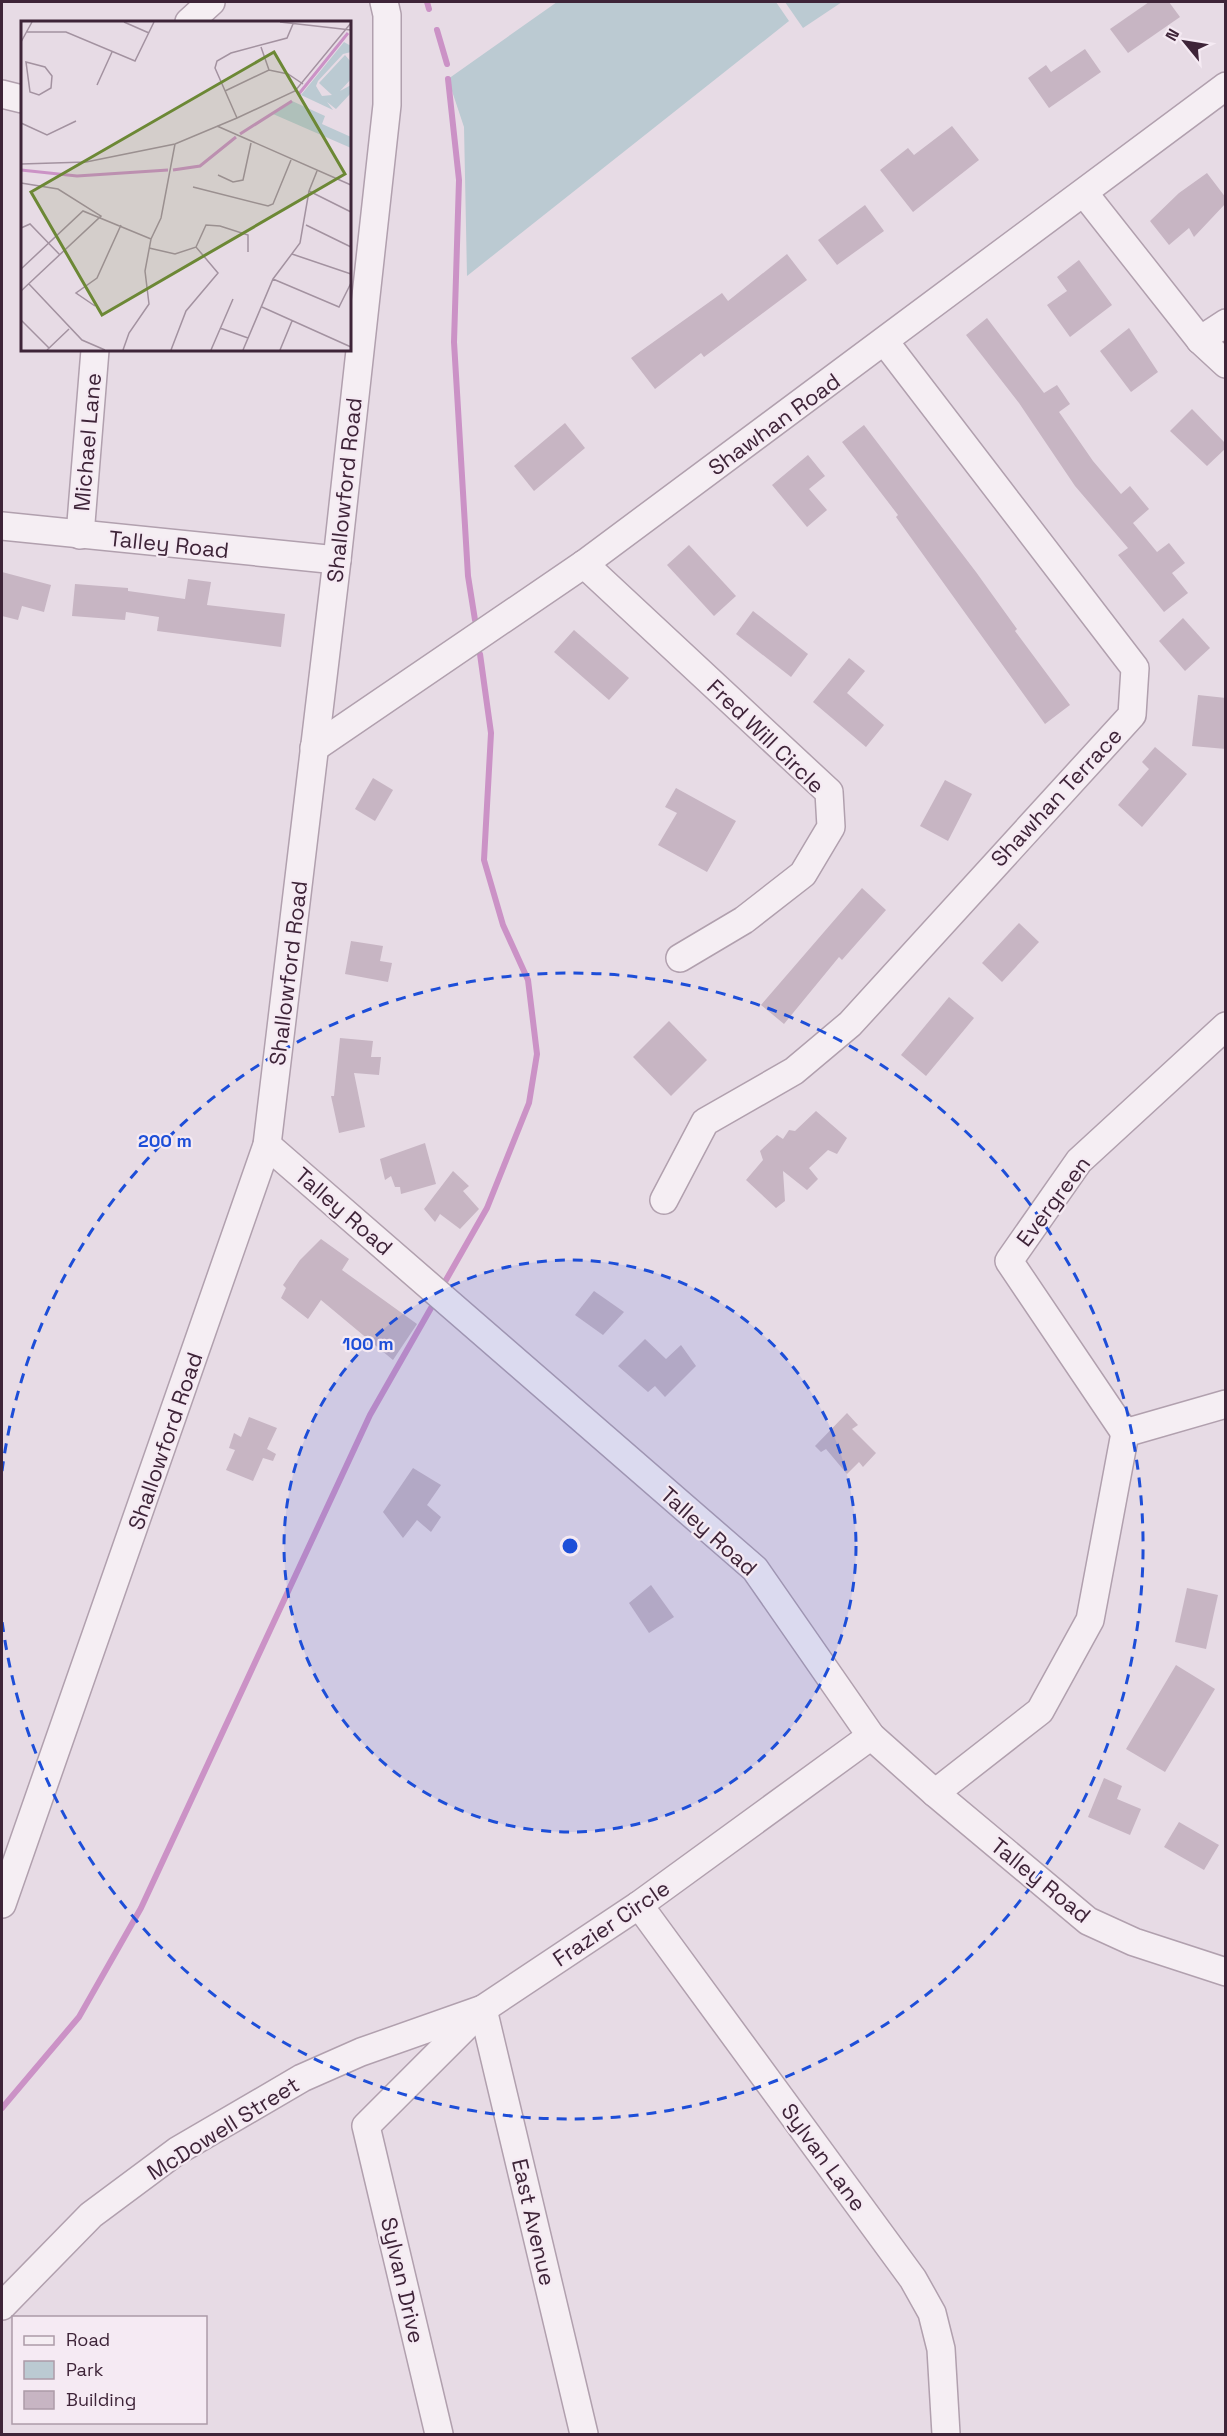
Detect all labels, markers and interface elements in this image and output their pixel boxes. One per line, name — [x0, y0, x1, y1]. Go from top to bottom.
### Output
north arrow — [1155, 12, 1215, 72]
inset map — [21, 21, 351, 351]
text: N — [1161, 25, 1184, 45]
street label: Shawhan Road — [703, 367, 845, 481]
street label: Michael Lane — [67, 372, 107, 512]
street label: Shallowford Road — [320, 396, 368, 584]
street label: Talley Road — [108, 524, 230, 564]
street label: Fred Will Circle — [701, 673, 831, 799]
street label: Shawhan Terrace — [984, 722, 1128, 872]
street label: Shallowford Road — [263, 879, 313, 1067]
text: 200 m — [138, 1129, 192, 1152]
street label: Evergreen — [1010, 1150, 1096, 1252]
street label: Talley Road — [289, 1161, 399, 1261]
text: 100 m — [342, 1332, 394, 1355]
street label: Shallowford Road — [121, 1349, 209, 1533]
street label: Talley Road — [655, 1480, 763, 1582]
centre of rings — [560, 1536, 580, 1556]
street label: Talley Road — [985, 1831, 1097, 1929]
street label: Frazier Circle — [547, 1874, 675, 1972]
street label: McDowell Street — [142, 2070, 304, 2186]
street label: Sylvan Lane — [775, 2097, 873, 2217]
street label: East Avenue — [506, 2156, 562, 2288]
street label: Sylvan Drive — [375, 2214, 431, 2346]
legend — [12, 2316, 207, 2424]
text: Road — [66, 2328, 110, 2351]
text: Park — [66, 2358, 104, 2381]
text: Building — [66, 2388, 136, 2411]

